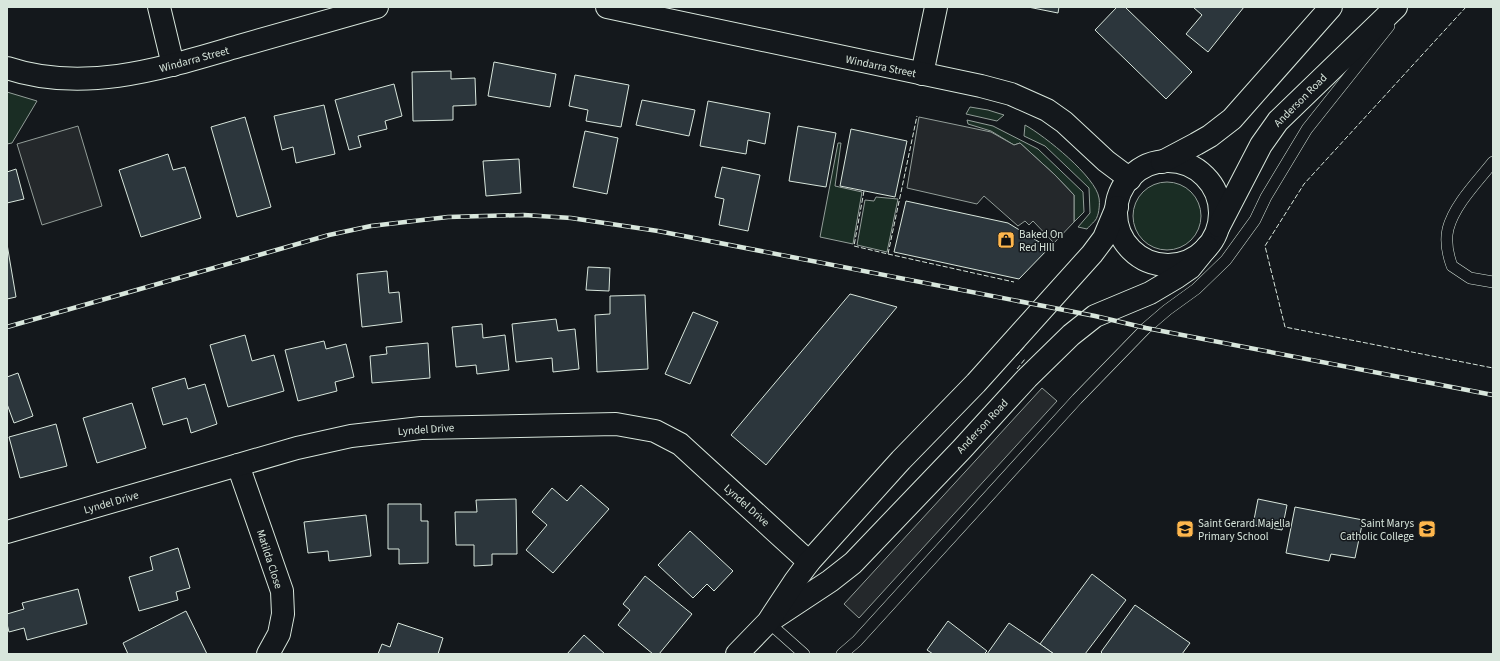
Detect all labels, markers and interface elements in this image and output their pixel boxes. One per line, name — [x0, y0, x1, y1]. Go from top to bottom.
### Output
street label: Windarra Street — [158, 43, 231, 76]
street label: Windarra Street — [844, 52, 918, 81]
street label: Anderson Road — [1270, 70, 1330, 130]
place label: Baked On Red HIll — [1019, 227, 1063, 255]
shop icon: Baked On Red HIll — [996, 230, 1016, 250]
street label: Anderson Road — [953, 396, 1012, 457]
street label: Lyndel Drive — [397, 420, 455, 439]
street label: Lyndel Drive — [721, 481, 773, 530]
street label: Lyndel Drive — [82, 487, 141, 517]
place label: Saint Gerard Majella Primary School — [1198, 516, 1290, 544]
place label: Saint Marys Catholic College — [1340, 516, 1415, 544]
school or university icon: Saint Gerard Majella Primary School — [1175, 519, 1195, 539]
school or university icon: Saint Marys Catholic College — [1417, 519, 1437, 539]
street label: Matilda Close — [253, 528, 286, 591]

